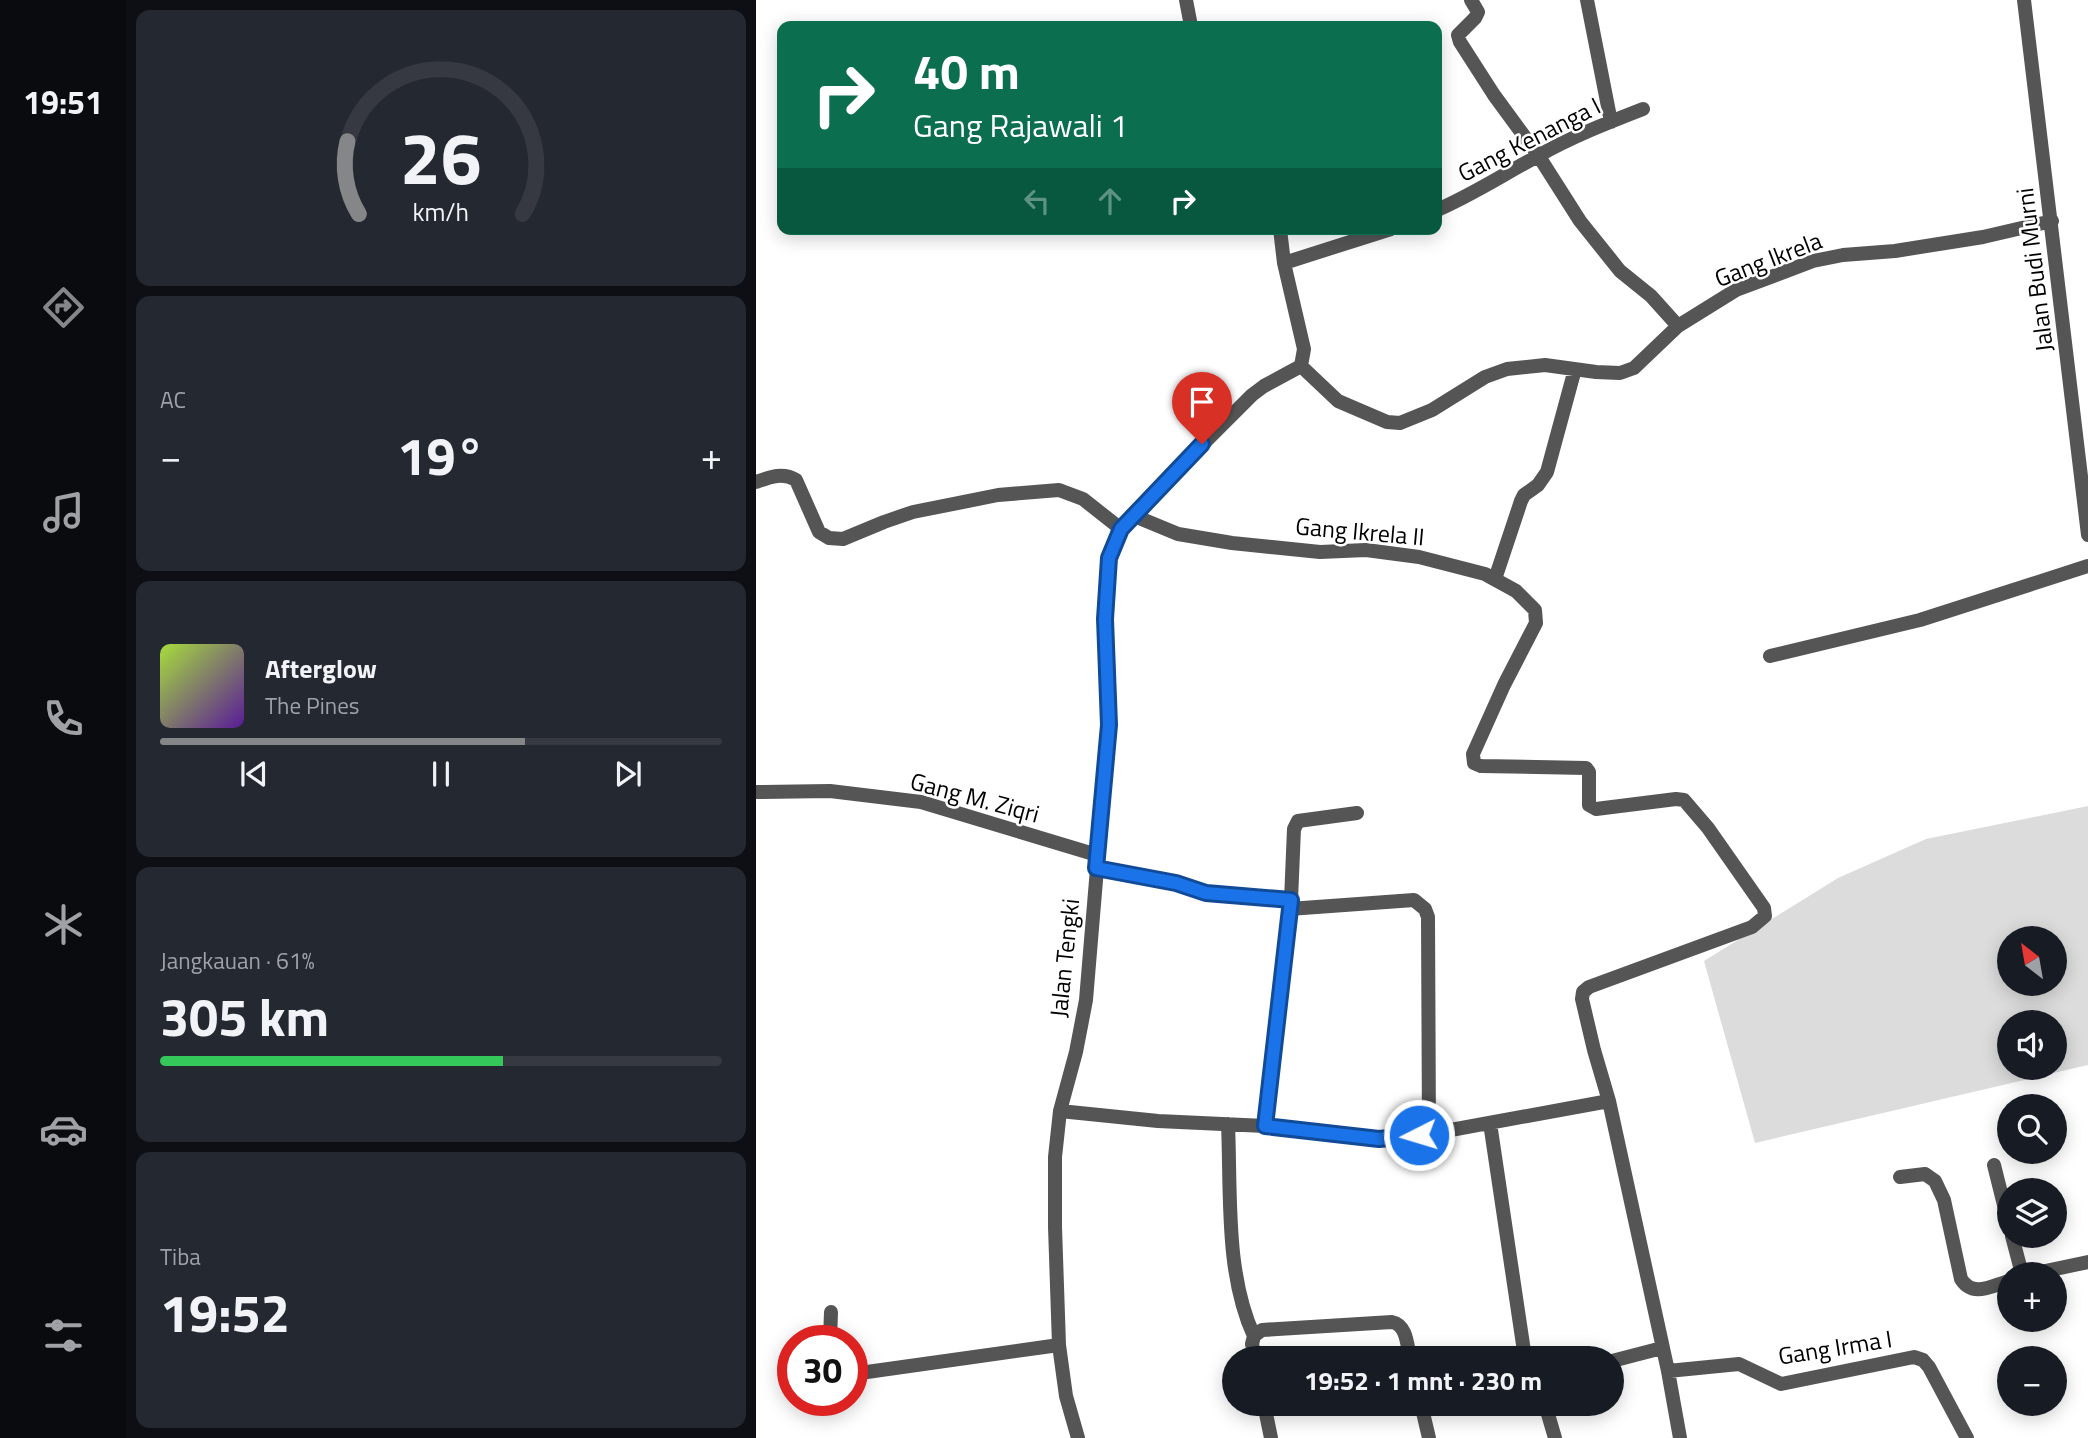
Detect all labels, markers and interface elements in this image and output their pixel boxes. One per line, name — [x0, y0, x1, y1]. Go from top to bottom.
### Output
text: 40 m — [913, 33, 1020, 108]
icon: right — [798, 49, 889, 140]
text: 19:51 — [23, 78, 103, 126]
street label: Gang Kenanga I — [1451, 88, 1607, 190]
text: Gang Rajawali 1 — [913, 101, 1128, 149]
text: 26 — [400, 102, 482, 212]
icon: left — [1018, 182, 1056, 220]
icon: ahead — [1091, 182, 1129, 220]
icon: right — [1164, 182, 1202, 220]
street label: Jalan Budi Murni — [2006, 186, 2062, 354]
text: km/h — [413, 193, 469, 231]
street label: Gang Ikrela — [1709, 222, 1827, 296]
icon: directions — [39, 283, 88, 332]
pin — [1172, 372, 1232, 444]
text: AC — [160, 382, 186, 417]
icon: arrive — [1183, 383, 1221, 421]
text: 19° — [397, 416, 485, 495]
text: − — [160, 427, 181, 485]
text: + — [701, 427, 722, 485]
icon: music — [39, 488, 88, 537]
street label: Gang Ikrela II — [1294, 507, 1426, 555]
text: Afterglow — [265, 649, 377, 688]
text: The Pines — [265, 688, 359, 723]
icon: phone — [39, 694, 88, 743]
icon: previous — [235, 755, 273, 793]
icon: pause — [422, 755, 460, 793]
icon: next — [609, 755, 647, 793]
street label: Gang M. Ziqri — [906, 762, 1044, 832]
street label: Jalan Tengki — [1040, 897, 1088, 1019]
icon: climate — [39, 900, 88, 949]
north arrow — [1997, 926, 2067, 996]
map controls — [1997, 926, 2067, 1416]
text: Jangkauan · 61% — [160, 943, 315, 978]
text: 305 km — [160, 977, 329, 1056]
button: sound — [1997, 1010, 2067, 1080]
button: search — [1997, 1094, 2067, 1164]
position arrow — [1382, 1098, 1456, 1172]
icon: car — [39, 1105, 88, 1154]
button: layers — [1997, 1178, 2067, 1248]
text: Tiba — [160, 1239, 201, 1274]
button: + — [1997, 1262, 2067, 1332]
text: 19:52 — [160, 1273, 290, 1352]
icon: filters — [39, 1311, 88, 1360]
street label: Gang Irma I — [1775, 1320, 1895, 1374]
speed limit sign: 30 — [777, 1325, 868, 1416]
button: − — [1997, 1346, 2067, 1416]
text: 19:52 · 1 mnt · 230 m — [1304, 1361, 1542, 1400]

